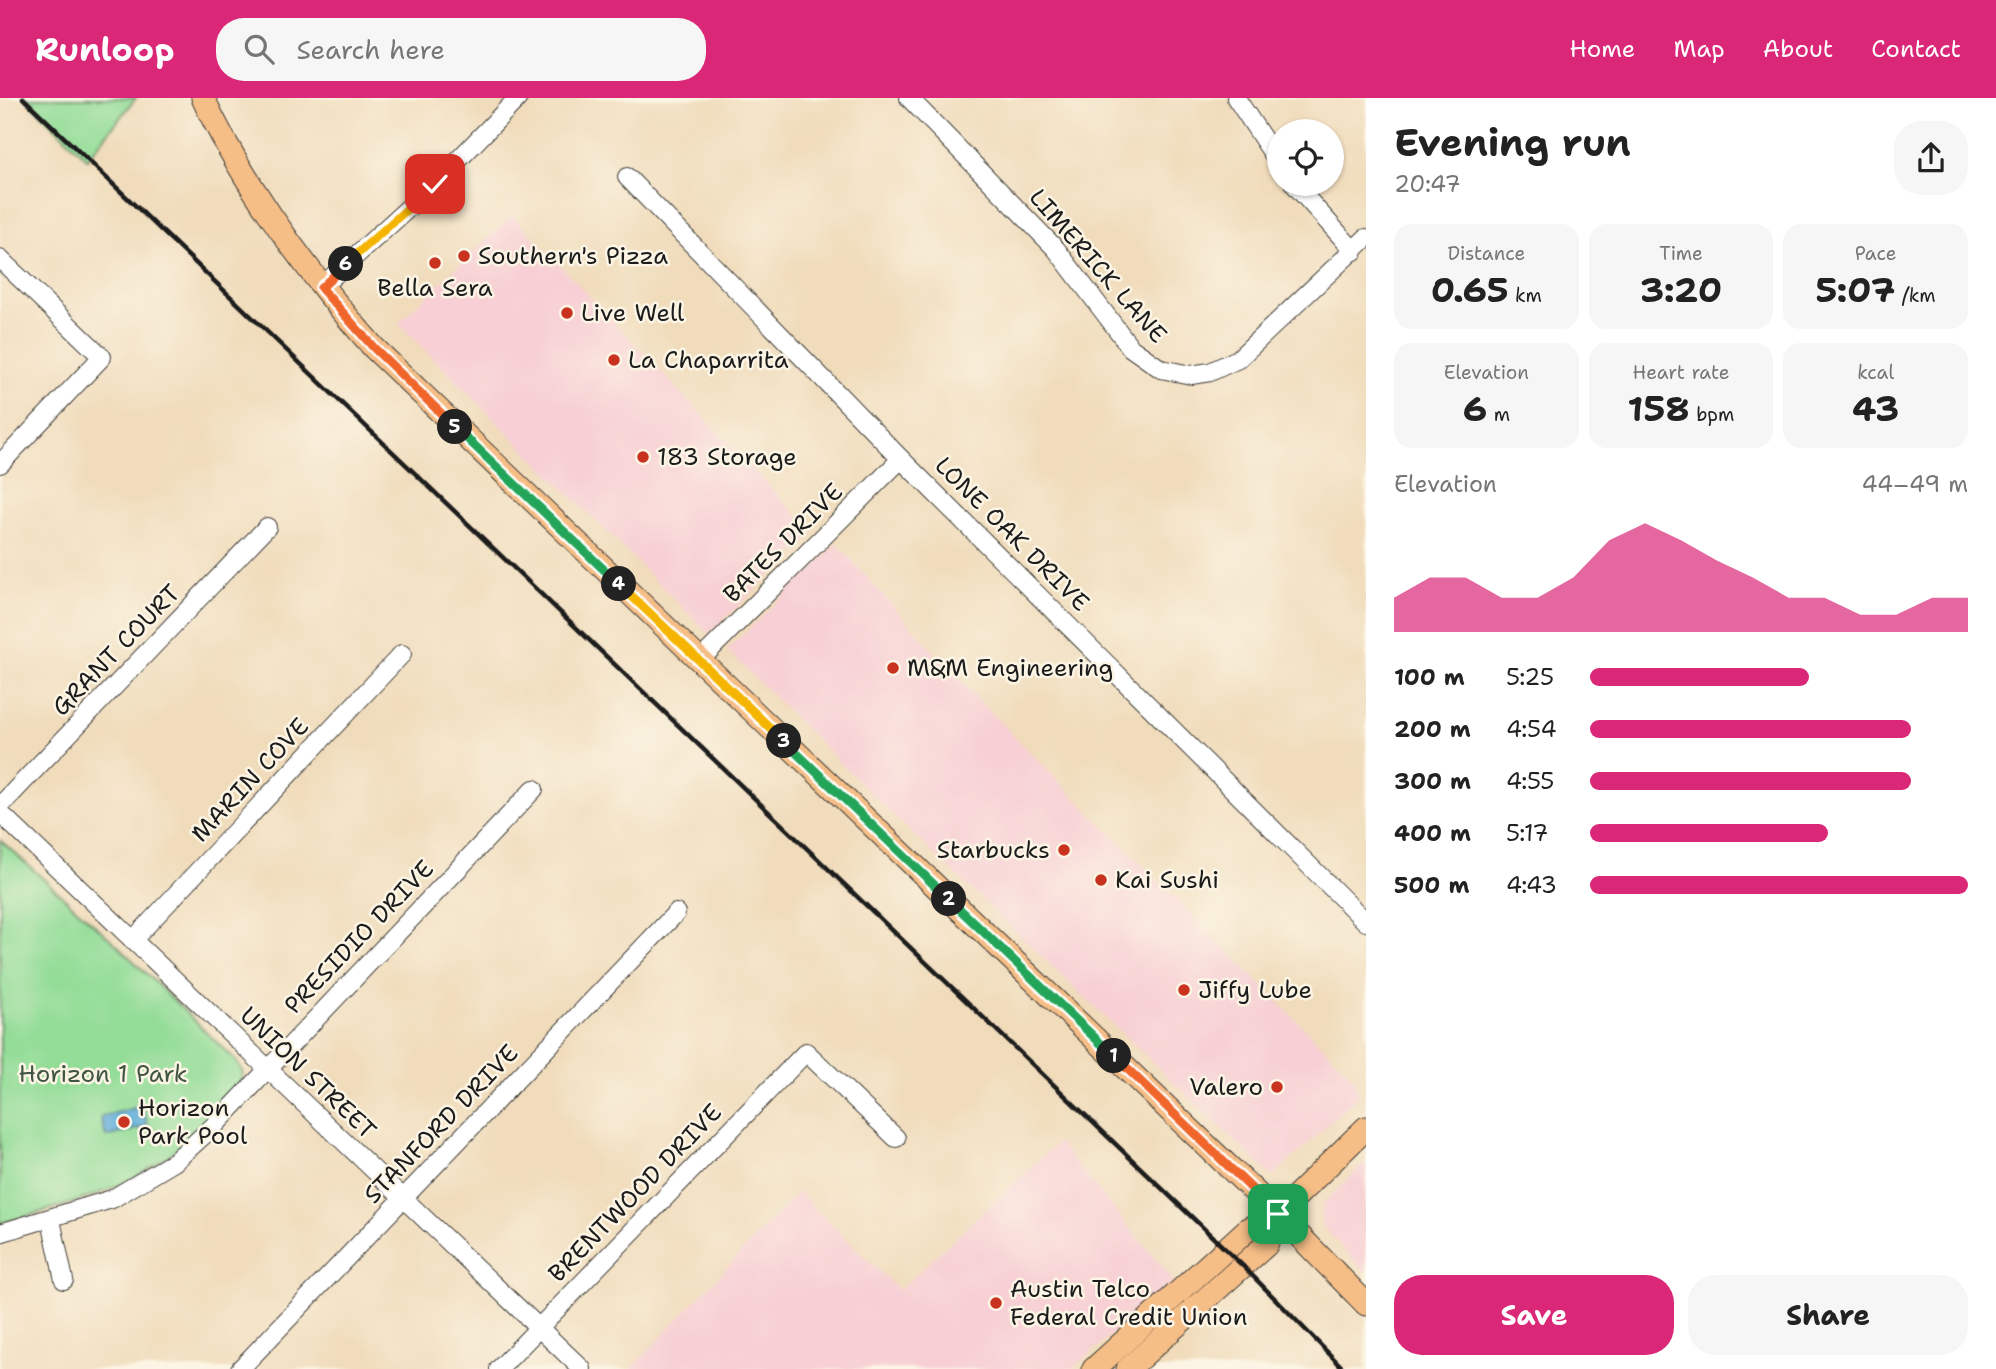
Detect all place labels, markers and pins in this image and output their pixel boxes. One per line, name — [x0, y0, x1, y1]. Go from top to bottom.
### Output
pin — [405, 154, 465, 214]
place label: Southern's Pizza — [478, 240, 668, 272]
pin: 6 — [328, 246, 364, 282]
marker: Southern's Pizza — [456, 248, 472, 264]
marker: Bella Sera — [427, 255, 443, 271]
place label: Bella Sera — [377, 272, 493, 304]
place label: Live Well — [581, 297, 685, 329]
marker: Live Well — [559, 305, 575, 321]
place label: La Chaparrita — [628, 344, 789, 376]
marker: La Chaparrita — [606, 352, 622, 368]
pin: 5 — [438, 410, 472, 444]
place label: 183 Storage — [657, 441, 797, 473]
marker: 183 Storage — [635, 449, 651, 465]
pin: 4 — [602, 566, 636, 602]
place label: M&M Engineering — [907, 652, 1113, 684]
marker: M&M Engineering — [885, 660, 901, 676]
pin: 3 — [766, 724, 802, 758]
place label: Starbucks — [937, 834, 1050, 866]
marker: Starbucks — [1056, 842, 1072, 858]
place label: Kai Sushi — [1115, 864, 1219, 896]
marker: Kai Sushi — [1093, 872, 1109, 888]
pin: 2 — [932, 882, 967, 916]
place label: Jiffy Lube — [1198, 974, 1312, 1006]
marker: Jiffy Lube — [1176, 982, 1192, 998]
pin: 1 — [1096, 1038, 1132, 1074]
place label: Valero — [1189, 1071, 1263, 1103]
marker: Valero — [1269, 1079, 1285, 1095]
place label: Horizon Park Pool — [138, 1092, 248, 1152]
marker: Horizon Park Pool — [116, 1114, 132, 1130]
pin — [1248, 1184, 1308, 1244]
place label: Austin Telco Federal Credit Union — [1010, 1273, 1247, 1333]
marker: Austin Telco Federal Credit Union — [988, 1295, 1004, 1311]

